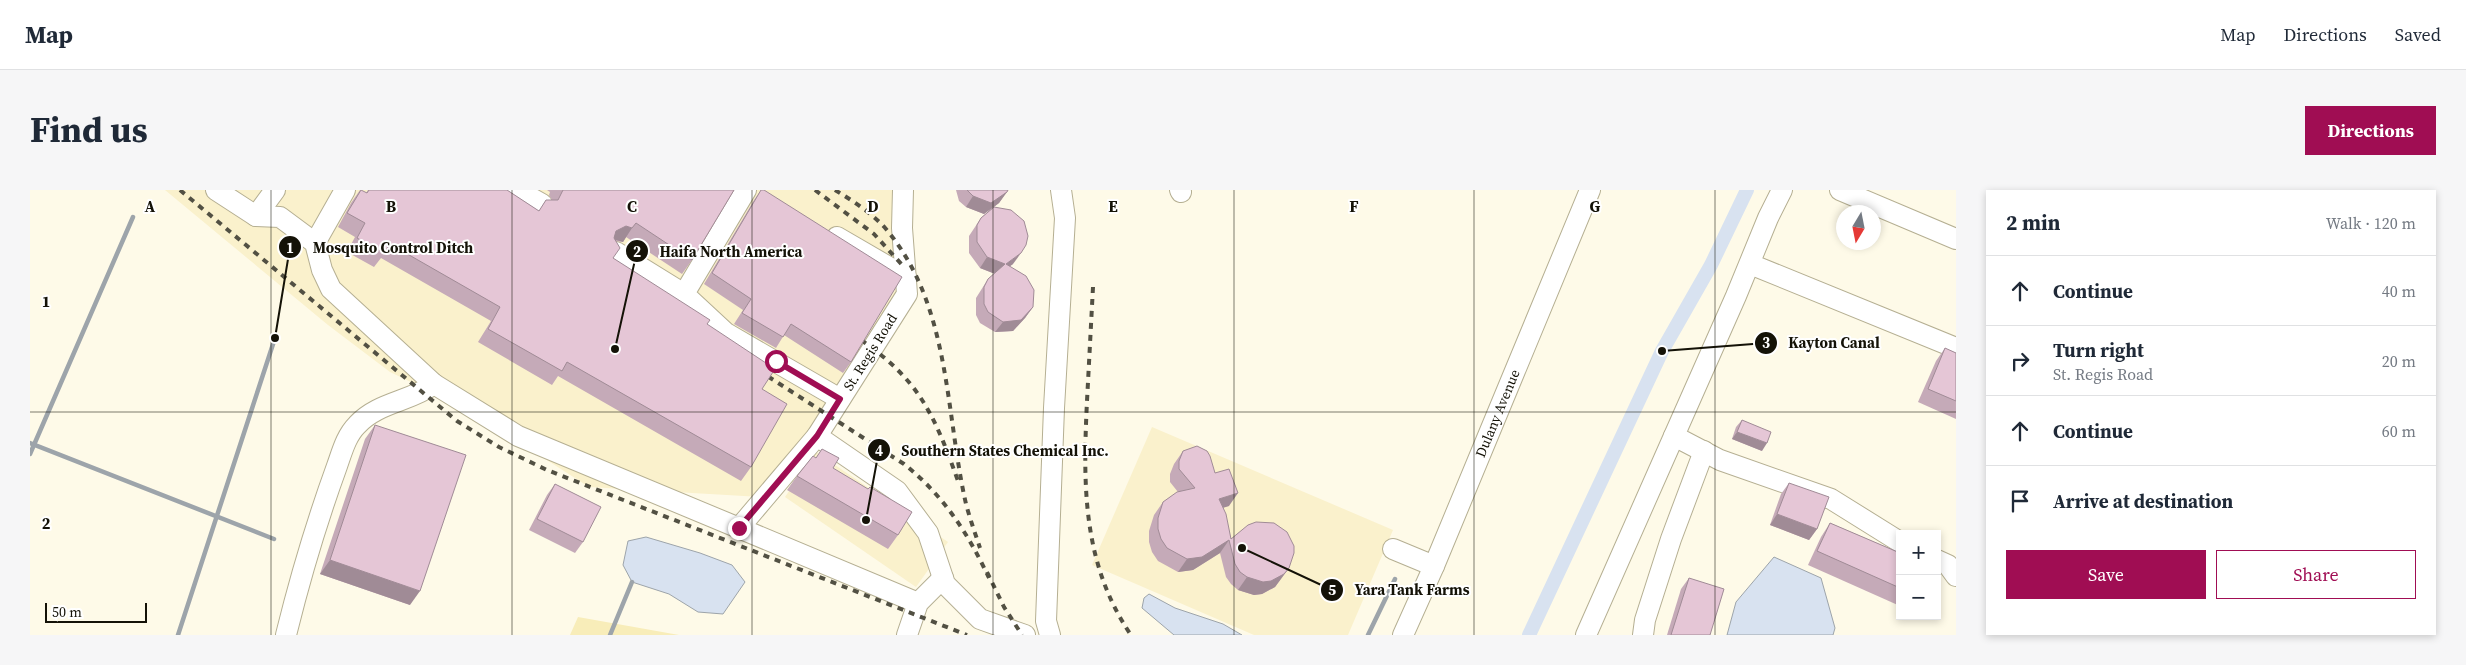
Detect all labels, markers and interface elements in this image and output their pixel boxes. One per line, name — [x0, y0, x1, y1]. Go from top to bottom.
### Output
text: Map — [25, 18, 73, 51]
text: Map — [2220, 22, 2256, 47]
text: Directions — [2284, 22, 2367, 47]
text: Saved — [2395, 22, 2441, 47]
text: Find us — [30, 106, 148, 154]
button: Directions — [2305, 106, 2436, 155]
text: A — [145, 195, 156, 217]
text: B — [386, 195, 397, 217]
text: C — [627, 195, 637, 217]
text: D — [867, 195, 879, 217]
text: E — [1108, 195, 1118, 217]
text: F — [1349, 195, 1359, 217]
text: G — [1590, 195, 1601, 217]
north arrow — [1836, 205, 1881, 250]
text: 2 min — [2006, 208, 2061, 237]
text: Walk · 120 m — [2326, 212, 2416, 234]
callout: Mosquito Control Ditch — [278, 232, 484, 262]
callout: Haifa North America — [624, 236, 812, 266]
text: 1 — [286, 237, 294, 258]
text: Mosquito Control Ditch — [313, 237, 473, 258]
text: 2 — [633, 241, 641, 262]
text: Haifa North America — [659, 241, 804, 262]
icon: ahead — [2006, 277, 2034, 305]
text: Continue — [2053, 278, 2133, 304]
text: 40 m — [2382, 280, 2416, 302]
text: 1 — [42, 290, 50, 312]
street label: St. Regis Road — [838, 309, 902, 394]
callout: Kayton Canal — [1753, 328, 1890, 358]
text: 3 — [1762, 332, 1770, 353]
text: Kayton Canal — [1788, 332, 1880, 353]
text: Turn right — [2053, 337, 2144, 363]
icon: right — [2006, 347, 2034, 375]
route start — [765, 350, 788, 373]
text: 20 m — [2382, 350, 2416, 372]
text: St. Regis Road — [2053, 363, 2153, 385]
street label: Dulany Avenue — [1470, 366, 1525, 460]
icon: ahead — [2006, 417, 2034, 445]
text: Continue — [2053, 418, 2133, 444]
text: 60 m — [2382, 420, 2416, 442]
callout: Southern States Chemical Inc. — [867, 435, 1119, 465]
text: 4 — [875, 440, 883, 461]
text: Southern States Chemical Inc. — [901, 440, 1109, 461]
icon: arrive — [2006, 487, 2034, 515]
text: Arrive at destination — [2053, 488, 2233, 514]
text: 2 — [42, 512, 51, 534]
route end — [728, 517, 751, 540]
map controls — [1896, 530, 1941, 620]
button: + — [1896, 530, 1941, 575]
button: Save — [2006, 550, 2206, 599]
button: Share — [2216, 550, 2416, 599]
callout: Yara Tank Farms — [1320, 575, 1480, 605]
button: − — [1896, 575, 1941, 620]
text: 5 — [1328, 579, 1336, 600]
text: Yara Tank Farms — [1355, 579, 1470, 600]
scale bar — [45, 600, 148, 623]
text: 50 m — [52, 602, 82, 622]

